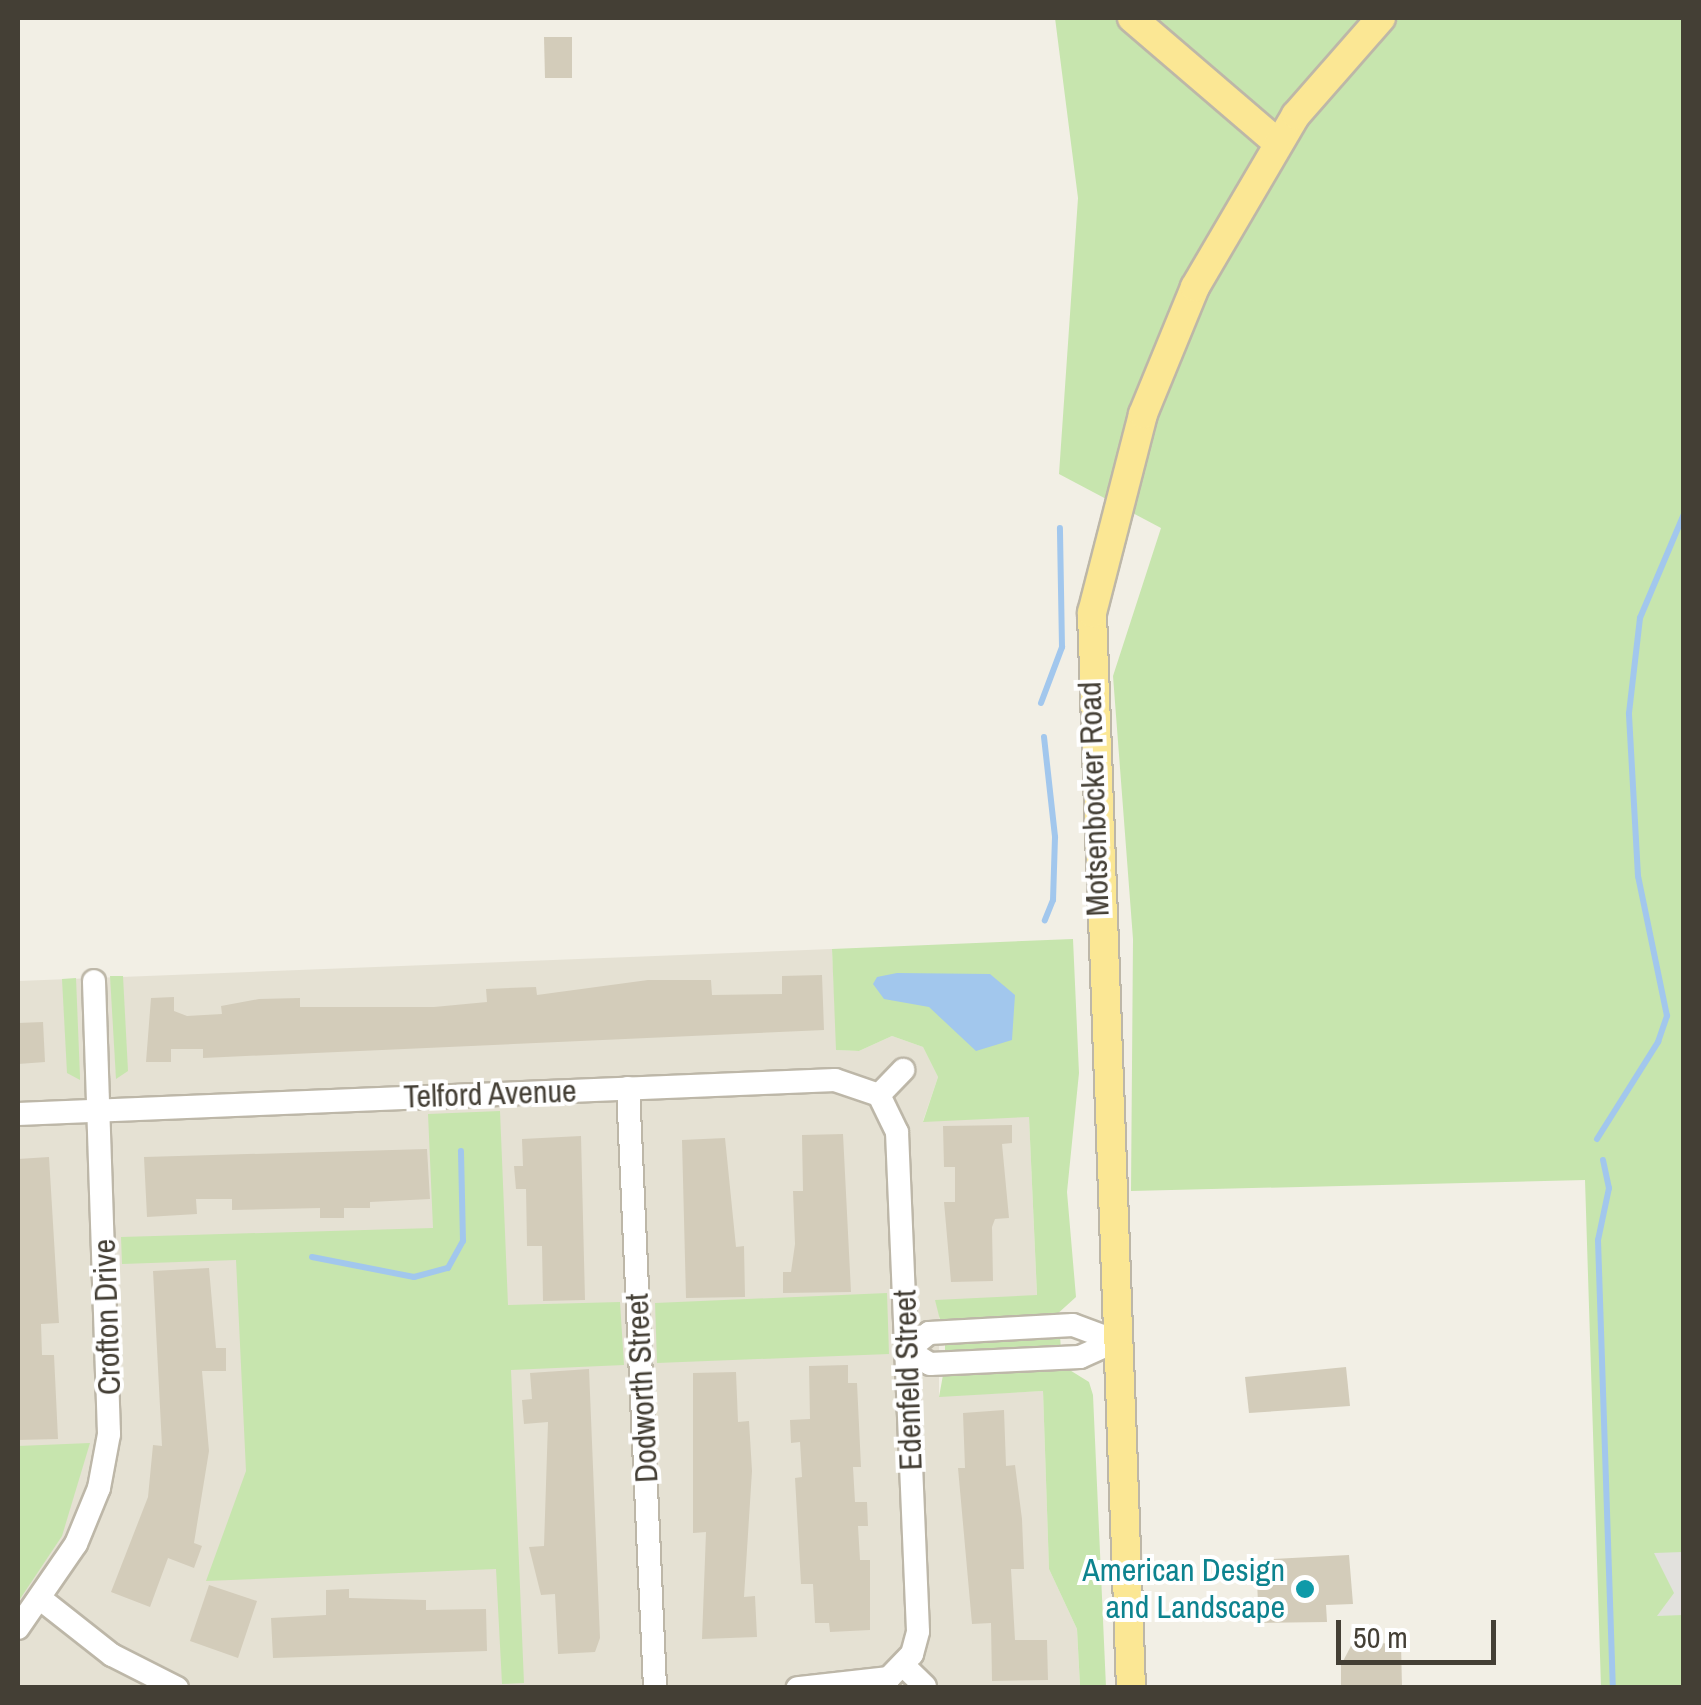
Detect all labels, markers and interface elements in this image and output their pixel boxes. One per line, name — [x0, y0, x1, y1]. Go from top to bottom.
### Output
street label: Motsenbocker Road — [1071, 681, 1117, 917]
street label: Telford Avenue — [402, 1072, 578, 1116]
street label: Crofton Drive — [85, 1238, 129, 1396]
street label: Edenfeld Street — [886, 1289, 930, 1471]
street label: Dodworth Street — [618, 1292, 666, 1484]
place label: American Design and Landscape — [1082, 1552, 1285, 1627]
marker: American Design and Landscape — [1294, 1578, 1316, 1600]
scale bar — [1341, 1600, 1501, 1662]
text: 50 m — [1353, 1617, 1408, 1657]

